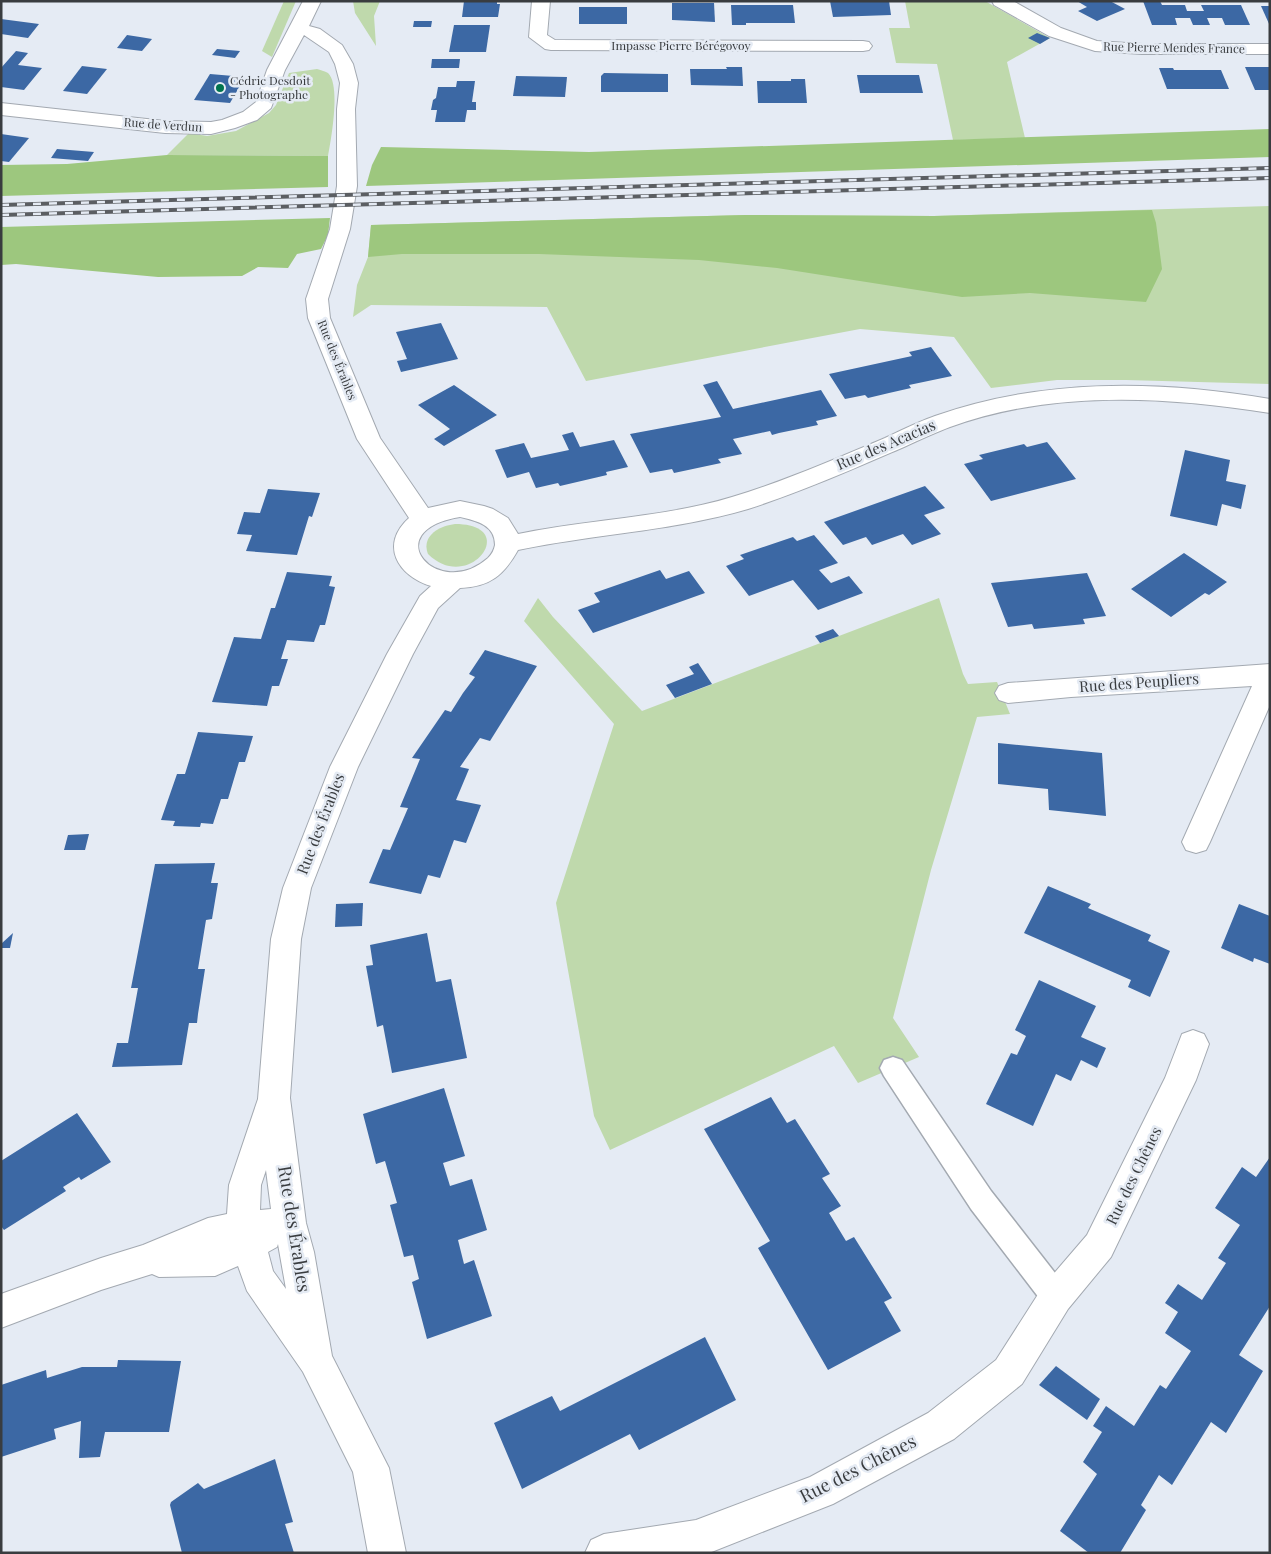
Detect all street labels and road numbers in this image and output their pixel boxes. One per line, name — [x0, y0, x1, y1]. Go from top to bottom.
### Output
street label: Impasse Pierre Bérégovoy — [611, 37, 751, 53]
street label: Rue Pierre Mendes France — [1103, 38, 1245, 56]
street label: Rue de Verdun — [123, 113, 203, 135]
street label: Rue des Érables — [315, 317, 361, 402]
street label: Rue des Acacias — [833, 414, 938, 474]
street label: Rue des Peupliers — [1078, 668, 1199, 696]
street label: Rue des Érables — [292, 770, 348, 877]
street label: Rue des Chênes — [1101, 1123, 1165, 1228]
street label: Rue des Érables — [273, 1164, 317, 1294]
street label: Rue des Chênes — [795, 1428, 920, 1508]

